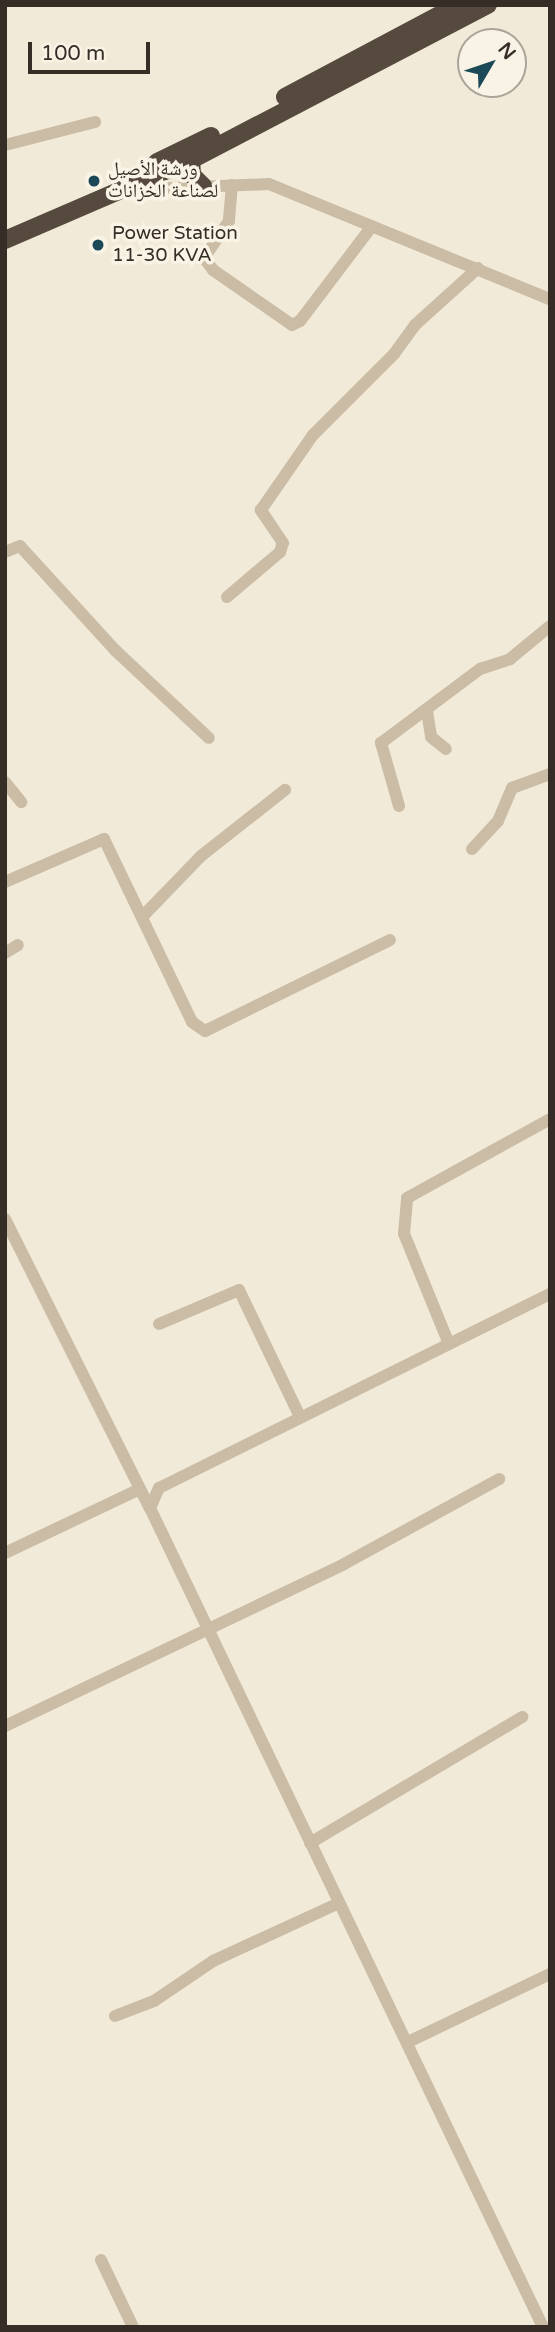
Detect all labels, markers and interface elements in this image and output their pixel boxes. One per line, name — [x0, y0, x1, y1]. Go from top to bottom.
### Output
scale bar — [32, 28, 154, 72]
north arrow — [457, 28, 527, 98]
text: N — [493, 38, 520, 64]
text: 100 m — [41, 41, 105, 66]
place label: ورشة الأصيل لصناعة الخزانات — [108, 159, 218, 203]
marker: ورشة الأصيل لصناعة الخزانات — [86, 173, 102, 189]
place label: Power Station 11-30 KVA — [112, 223, 238, 267]
marker: Power Station 11-30 KVA — [90, 237, 106, 253]

